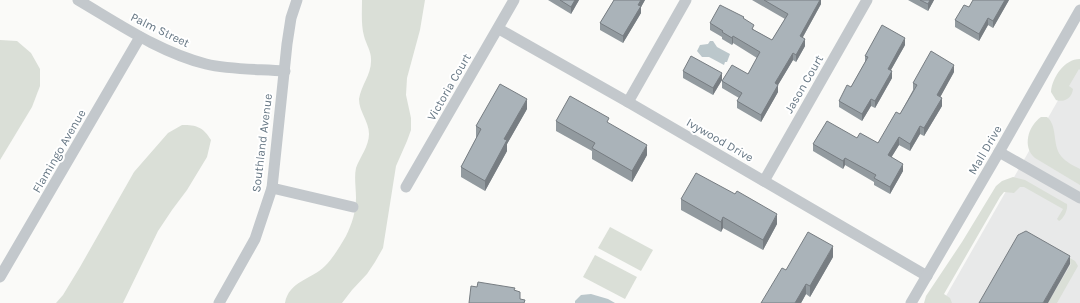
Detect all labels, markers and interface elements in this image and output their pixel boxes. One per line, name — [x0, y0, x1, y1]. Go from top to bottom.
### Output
street label: Palm Street — [128, 10, 192, 50]
street label: Victoria Court — [424, 51, 474, 123]
street label: Jason Court — [782, 52, 826, 115]
street label: Southland Avenue — [249, 93, 275, 193]
street label: Flamingo Avenue — [29, 107, 89, 195]
street label: Ivywood Drive — [684, 115, 756, 165]
street label: Mall Drive — [965, 123, 1005, 177]

